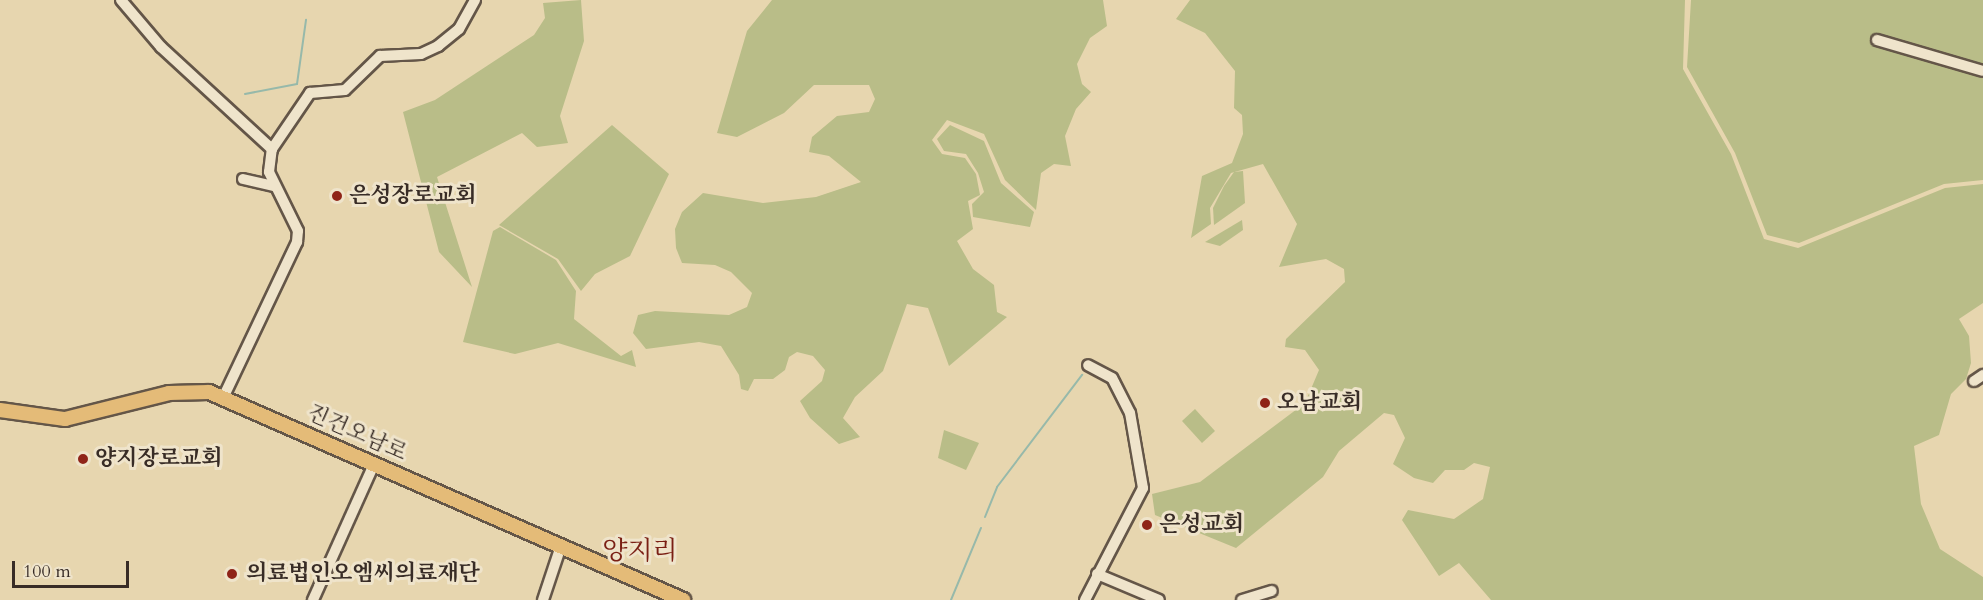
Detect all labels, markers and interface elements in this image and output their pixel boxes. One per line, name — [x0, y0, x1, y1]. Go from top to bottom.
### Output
place label: 은성장로교회 — [349, 183, 477, 209]
marker: 은성장로교회 — [330, 189, 344, 203]
place label: 오남교회 — [1277, 390, 1362, 416]
marker: 오남교회 — [1258, 396, 1272, 410]
street label: 진건오남로 — [303, 399, 411, 467]
place label: 양지장로교회 — [95, 446, 223, 472]
marker: 양지장로교회 — [76, 452, 90, 466]
place label: 은성교회 — [1159, 512, 1244, 538]
marker: 은성교회 — [1140, 518, 1154, 532]
district label: 양지리 — [602, 535, 678, 567]
scale bar — [15, 549, 132, 587]
text: 100 m — [23, 559, 71, 584]
place label: 의료법인오엠씨의료재단 — [246, 561, 480, 587]
marker: 의료법인오엠씨의료재단 — [223, 565, 241, 583]

